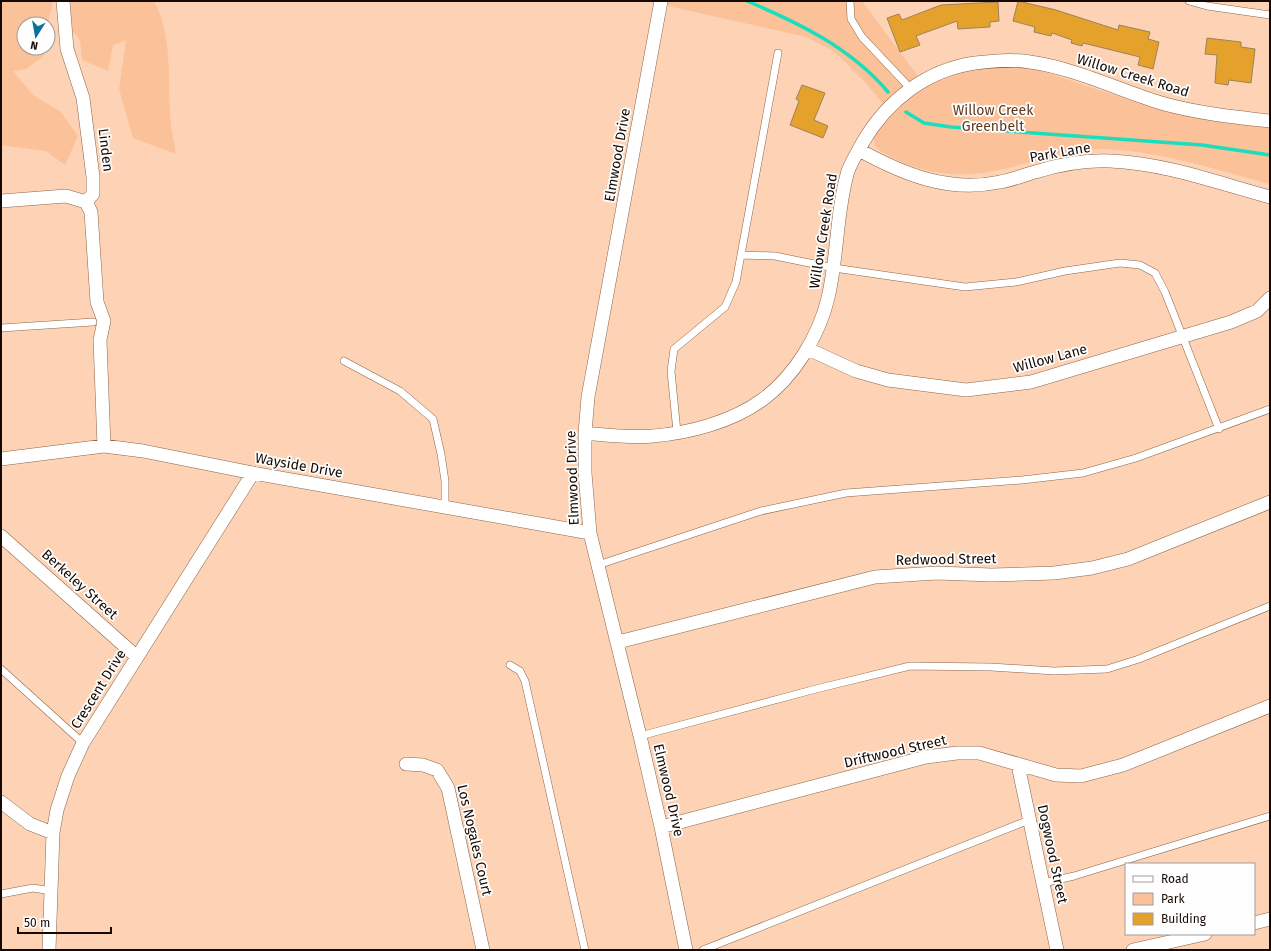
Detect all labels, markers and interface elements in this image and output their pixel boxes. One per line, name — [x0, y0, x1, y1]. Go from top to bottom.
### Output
north arrow — [16, 16, 56, 56]
text: N — [29, 38, 39, 52]
street label: Willow Creek Road — [1075, 50, 1191, 101]
park label: Willow Creek Greenbelt — [953, 102, 1034, 135]
street label: Elmwood Drive — [601, 107, 634, 203]
street label: Linden — [94, 128, 117, 173]
street label: Park Lane — [1028, 139, 1092, 166]
street label: Willow Creek Road — [806, 172, 841, 290]
street label: Willow Lane — [1011, 340, 1089, 377]
street label: Elmwood Drive — [562, 430, 583, 526]
street label: Wayside Drive — [254, 449, 344, 482]
street label: Berkeley Street — [38, 546, 122, 624]
street label: Redwood Street — [896, 550, 997, 569]
street label: Crescent Drive — [67, 646, 130, 732]
street label: Driftwood Street — [842, 731, 949, 772]
street label: Elmwood Drive — [650, 742, 687, 838]
street label: Los Nogales Court — [453, 783, 496, 898]
street label: Dogwood Street — [1034, 803, 1072, 906]
legend — [1125, 863, 1255, 935]
text: Road — [1161, 872, 1189, 886]
text: Park — [1161, 892, 1185, 906]
scale bar — [18, 909, 111, 935]
text: Building — [1161, 912, 1207, 926]
text: 50 m — [24, 916, 50, 930]

